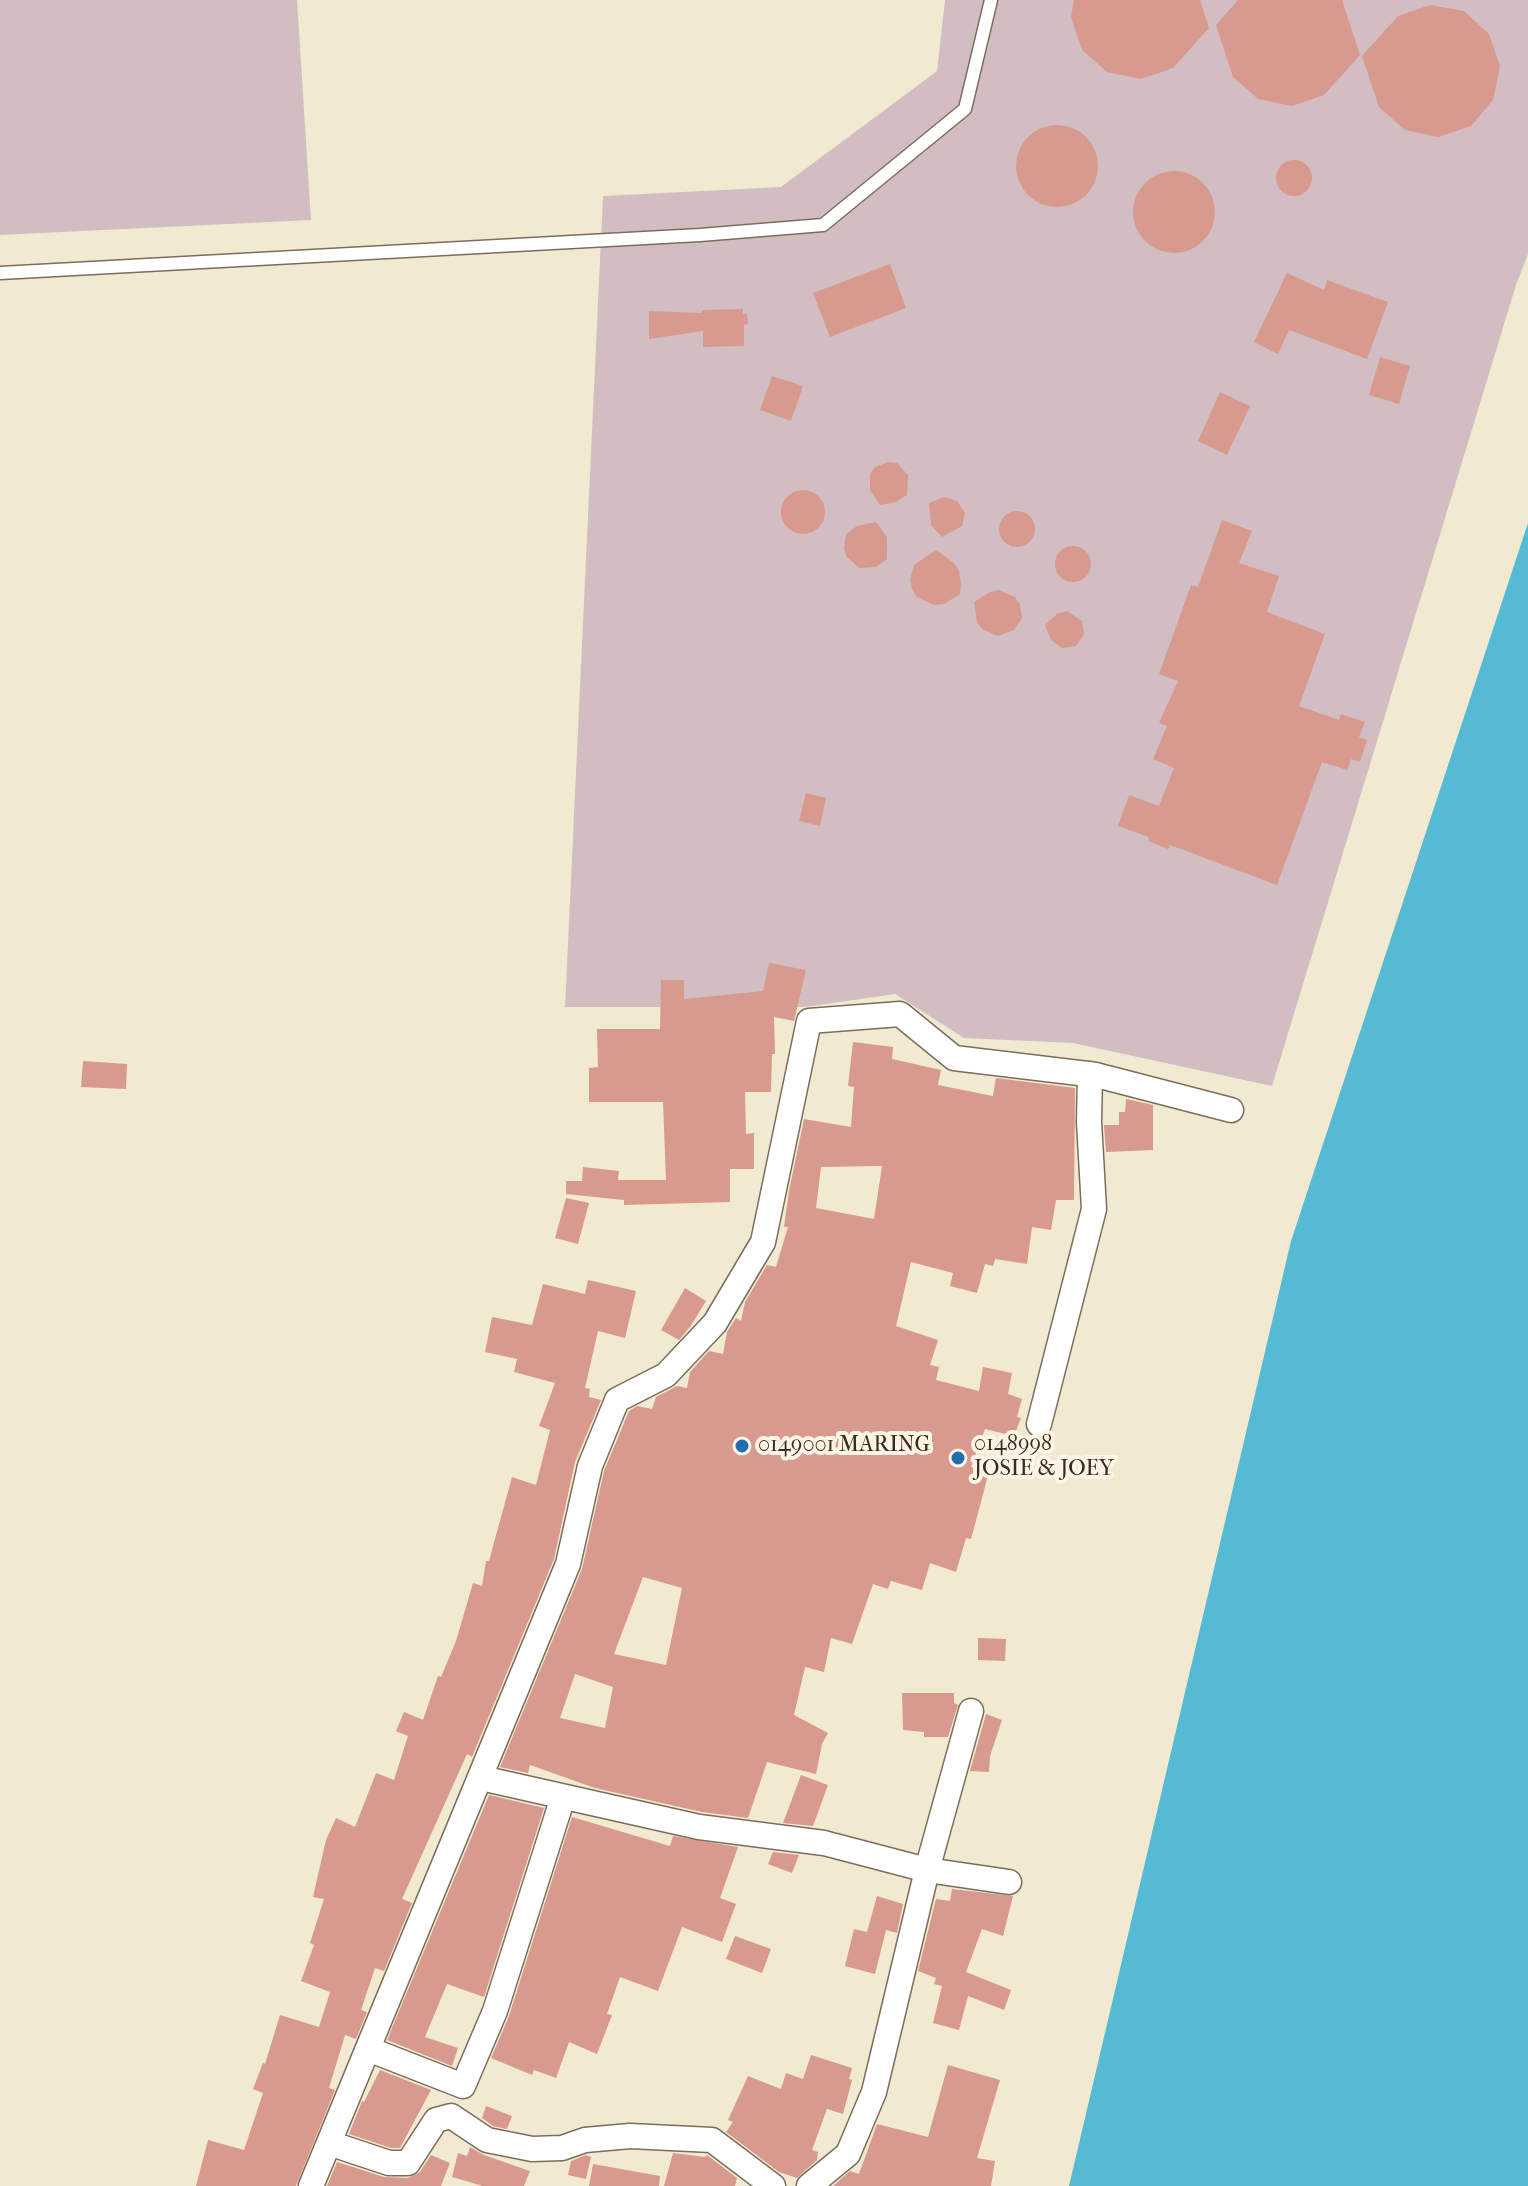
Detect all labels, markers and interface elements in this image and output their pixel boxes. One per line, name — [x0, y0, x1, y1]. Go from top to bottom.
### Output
place label: 0148998 JOSIE & JOEY — [974, 1432, 1114, 1484]
place label: 0149001 MARING — [758, 1433, 930, 1459]
marker: 0149001 MARING — [733, 1437, 751, 1455]
marker: 0148998 JOSIE & JOEY — [949, 1449, 967, 1467]

